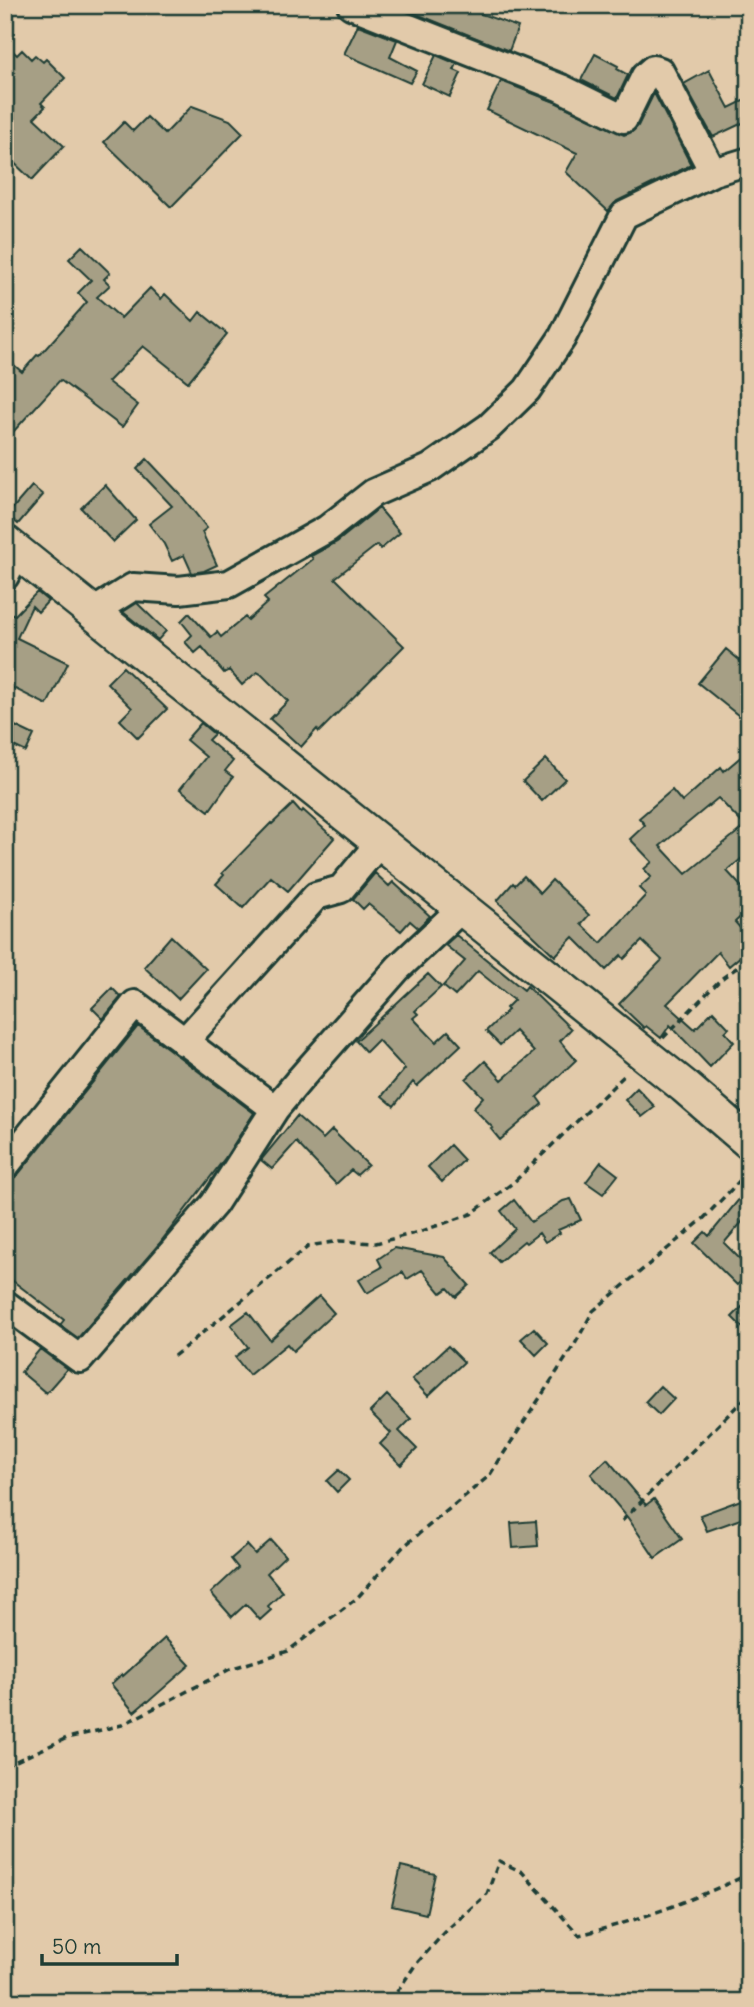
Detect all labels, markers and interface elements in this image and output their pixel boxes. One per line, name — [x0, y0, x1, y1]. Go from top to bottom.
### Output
scale bar — [42, 1923, 177, 1967]
text: 50 m — [52, 1933, 101, 1960]

